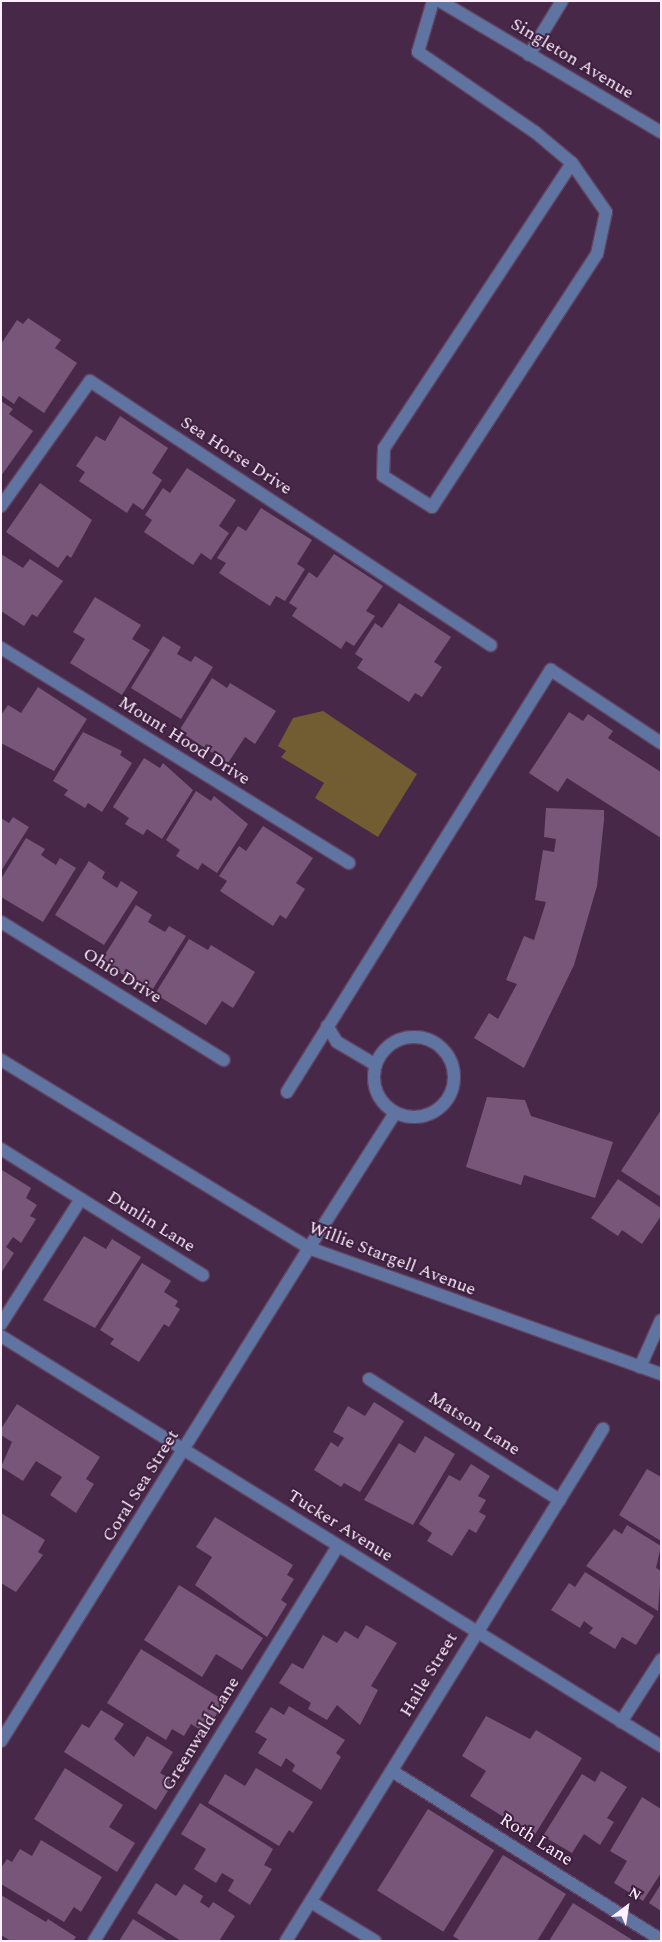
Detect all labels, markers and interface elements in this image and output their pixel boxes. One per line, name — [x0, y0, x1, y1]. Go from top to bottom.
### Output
street label: Singleton Avenue — [507, 14, 637, 104]
street label: Sea Horse Drive — [176, 412, 296, 500]
street label: Mount Hood Drive — [114, 692, 254, 790]
street label: Ohio Drive — [79, 943, 165, 1009]
street label: Dunlin Lane — [103, 1186, 199, 1258]
street label: Willie Stargell Avenue — [305, 1217, 479, 1301]
street label: Matson Lane — [424, 1387, 524, 1461]
street label: Coral Sea Street — [98, 1426, 184, 1546]
street label: Tucker Avenue — [283, 1485, 397, 1567]
street label: Haile Street — [395, 1629, 463, 1721]
street label: Greenwald Lane — [157, 1673, 245, 1795]
street label: Roth Lane — [495, 1809, 577, 1871]
north arrow — [602, 1882, 652, 1932]
text: N — [625, 1882, 645, 1906]

